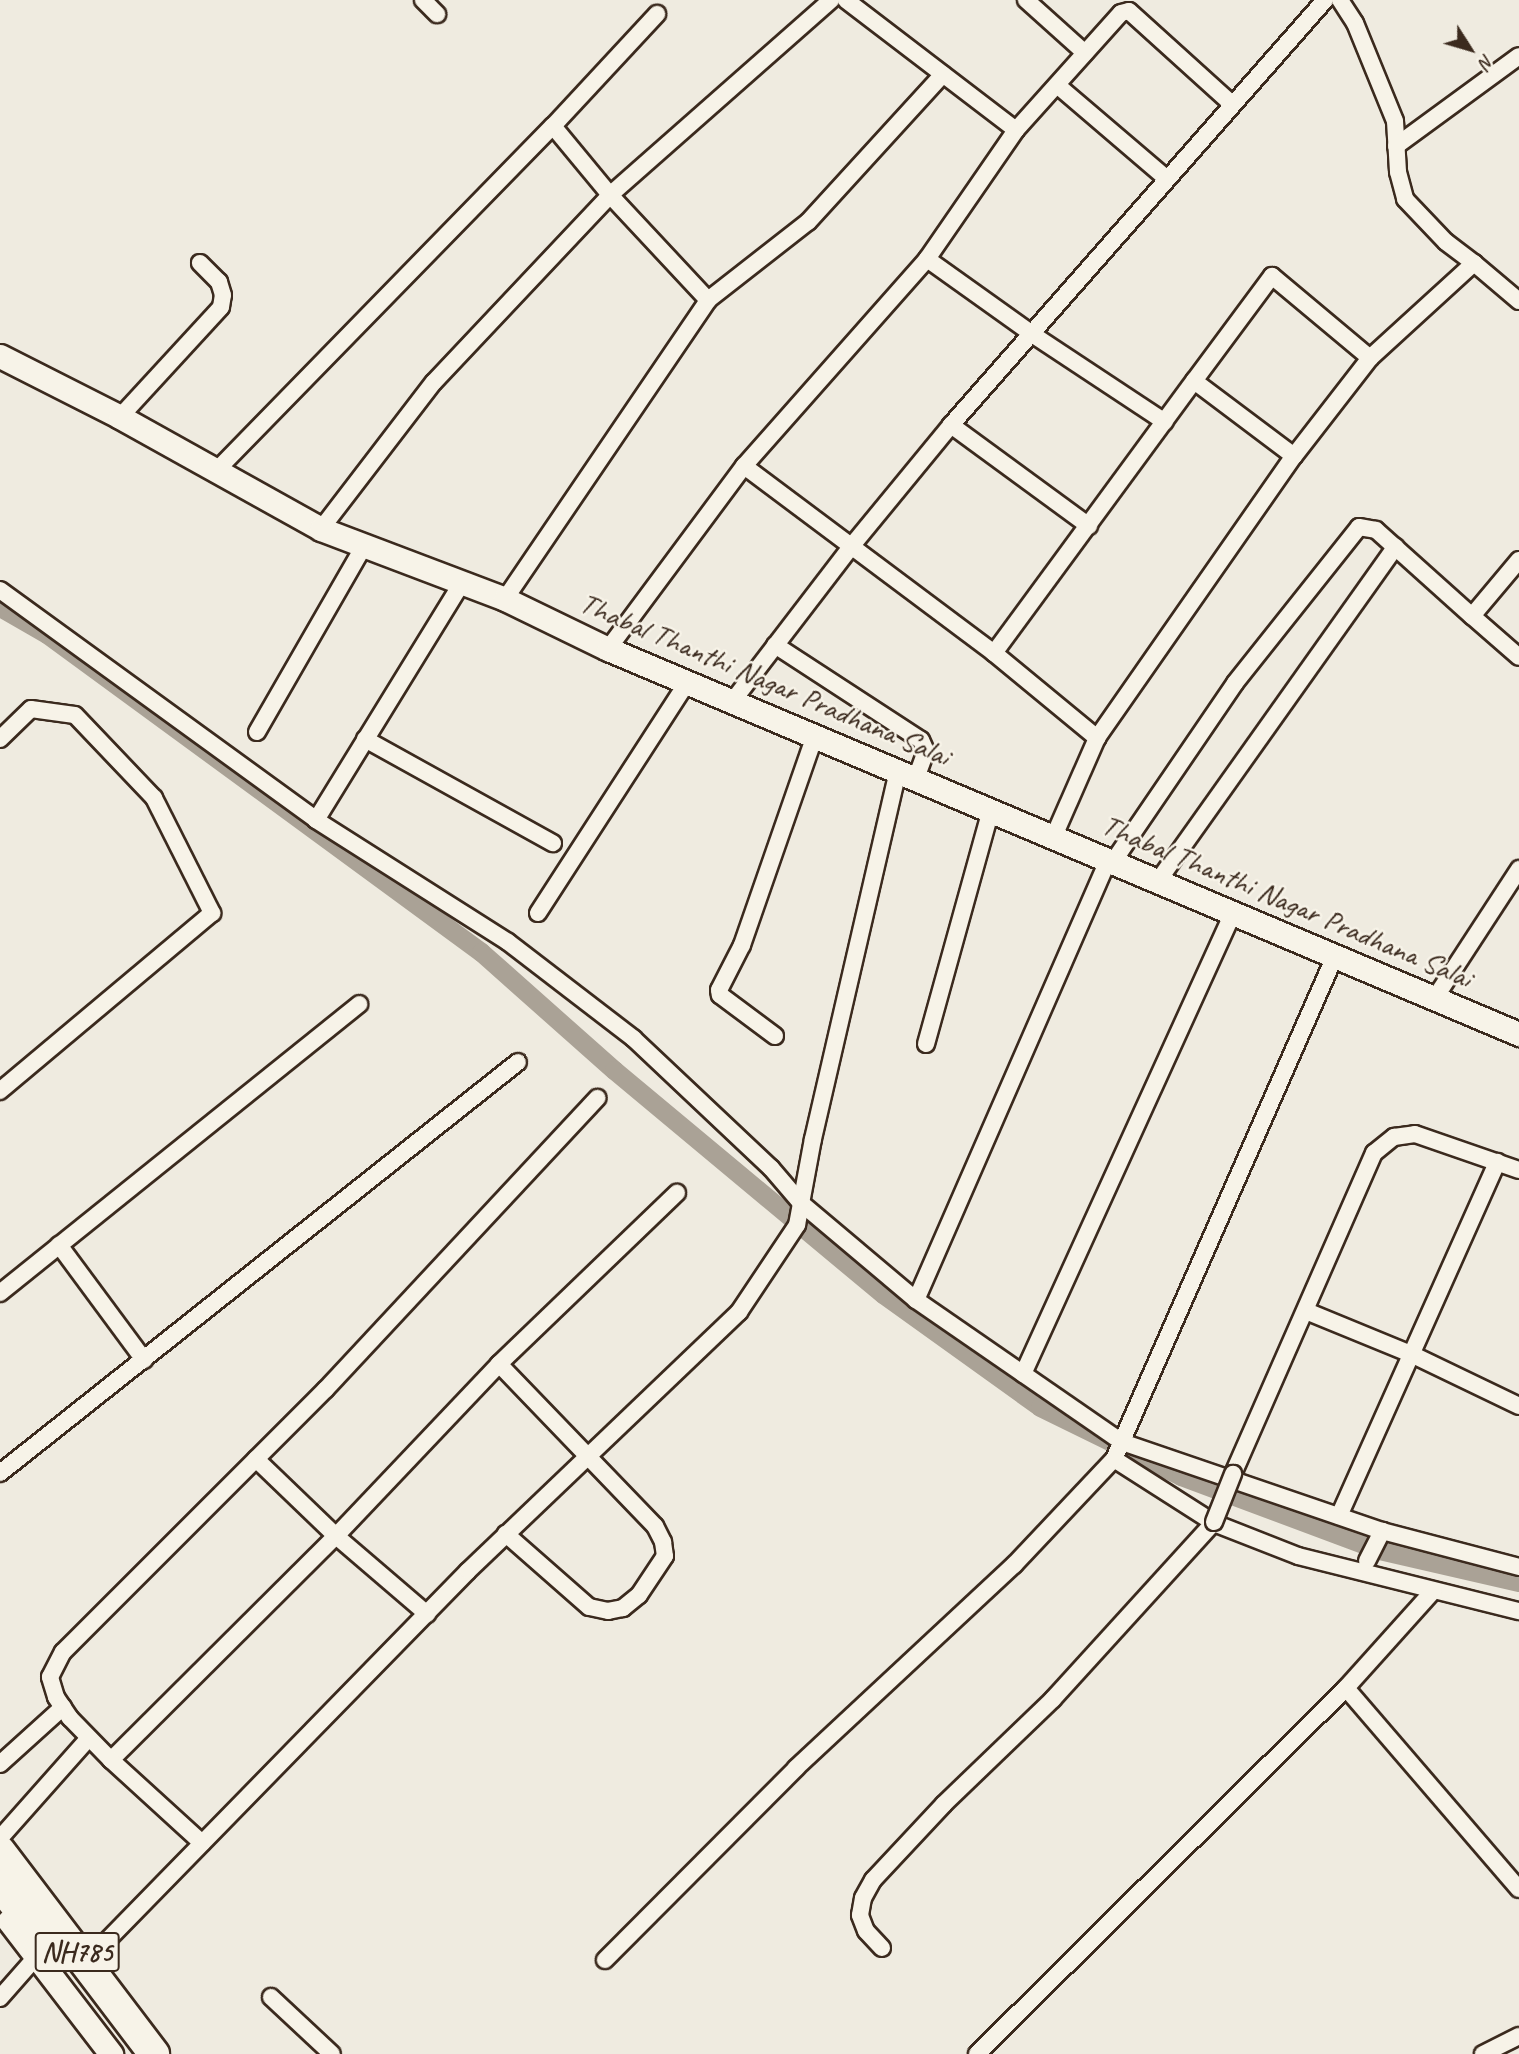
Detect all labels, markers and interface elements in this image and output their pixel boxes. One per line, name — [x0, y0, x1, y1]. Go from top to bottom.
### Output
north arrow — [1435, 14, 1505, 84]
text: N — [1474, 50, 1500, 74]
street label: Thabal Thanthi Nagar Pradhana Salai — [574, 584, 956, 774]
street label: Thabal Thanthi Nagar Pradhana Salai — [1096, 806, 1478, 996]
road number: NH785 — [33, 1927, 121, 1976]

